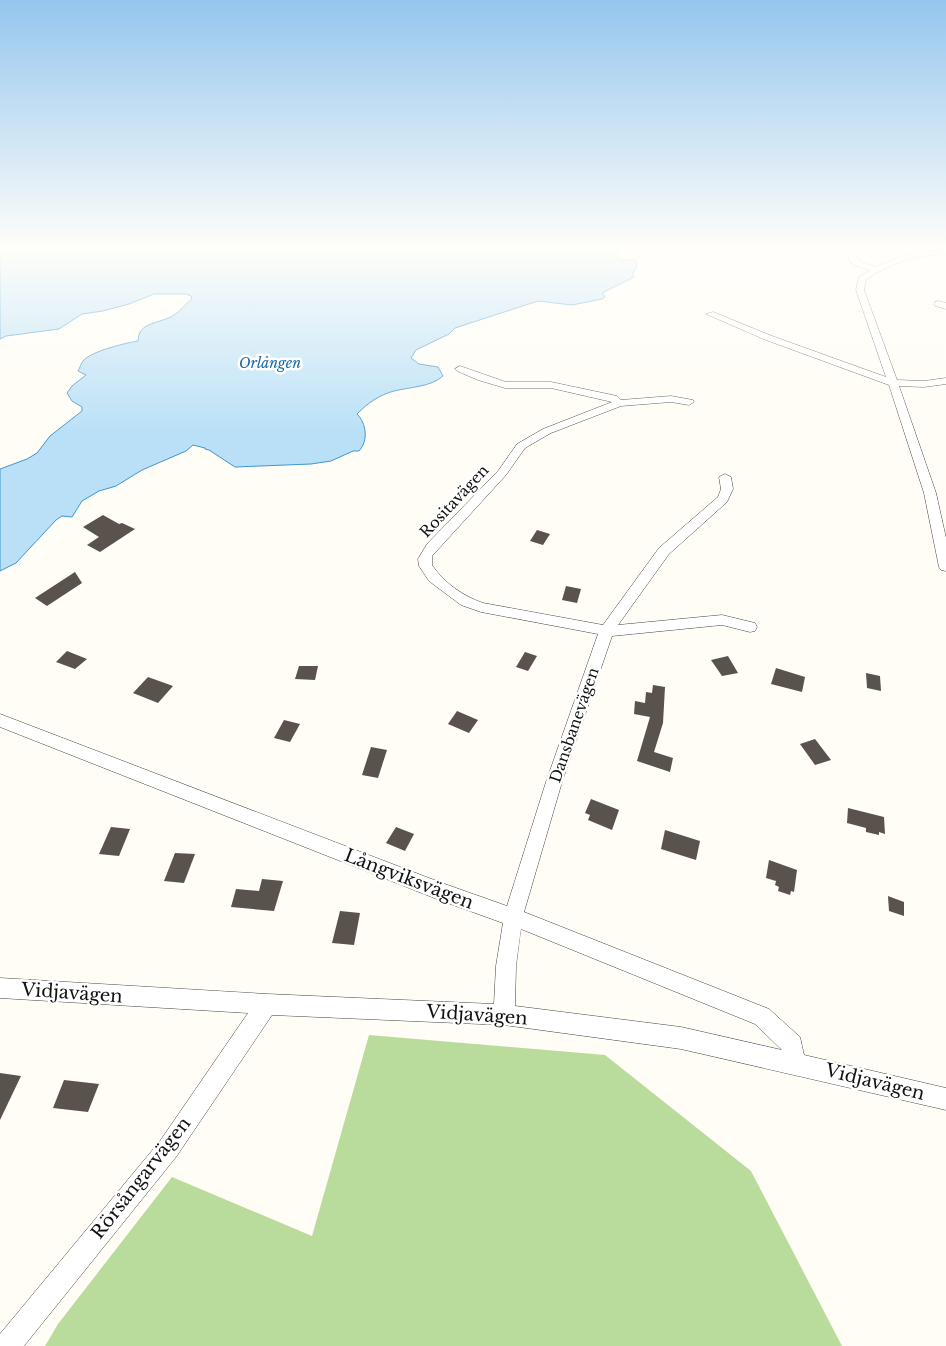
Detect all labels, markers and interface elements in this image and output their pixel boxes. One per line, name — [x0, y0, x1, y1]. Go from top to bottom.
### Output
water label: Orlången — [239, 354, 301, 372]
street label: Rositavägen — [416, 461, 492, 541]
street label: Dansbanevägen — [545, 665, 603, 785]
street label: Långviksvägen — [341, 844, 477, 914]
street label: Vidjavägen — [20, 978, 123, 1008]
street label: Vidjavägen — [425, 1000, 528, 1030]
street label: Vidjavägen — [822, 1059, 927, 1105]
street label: Rörsångarvägen — [87, 1113, 195, 1243]

